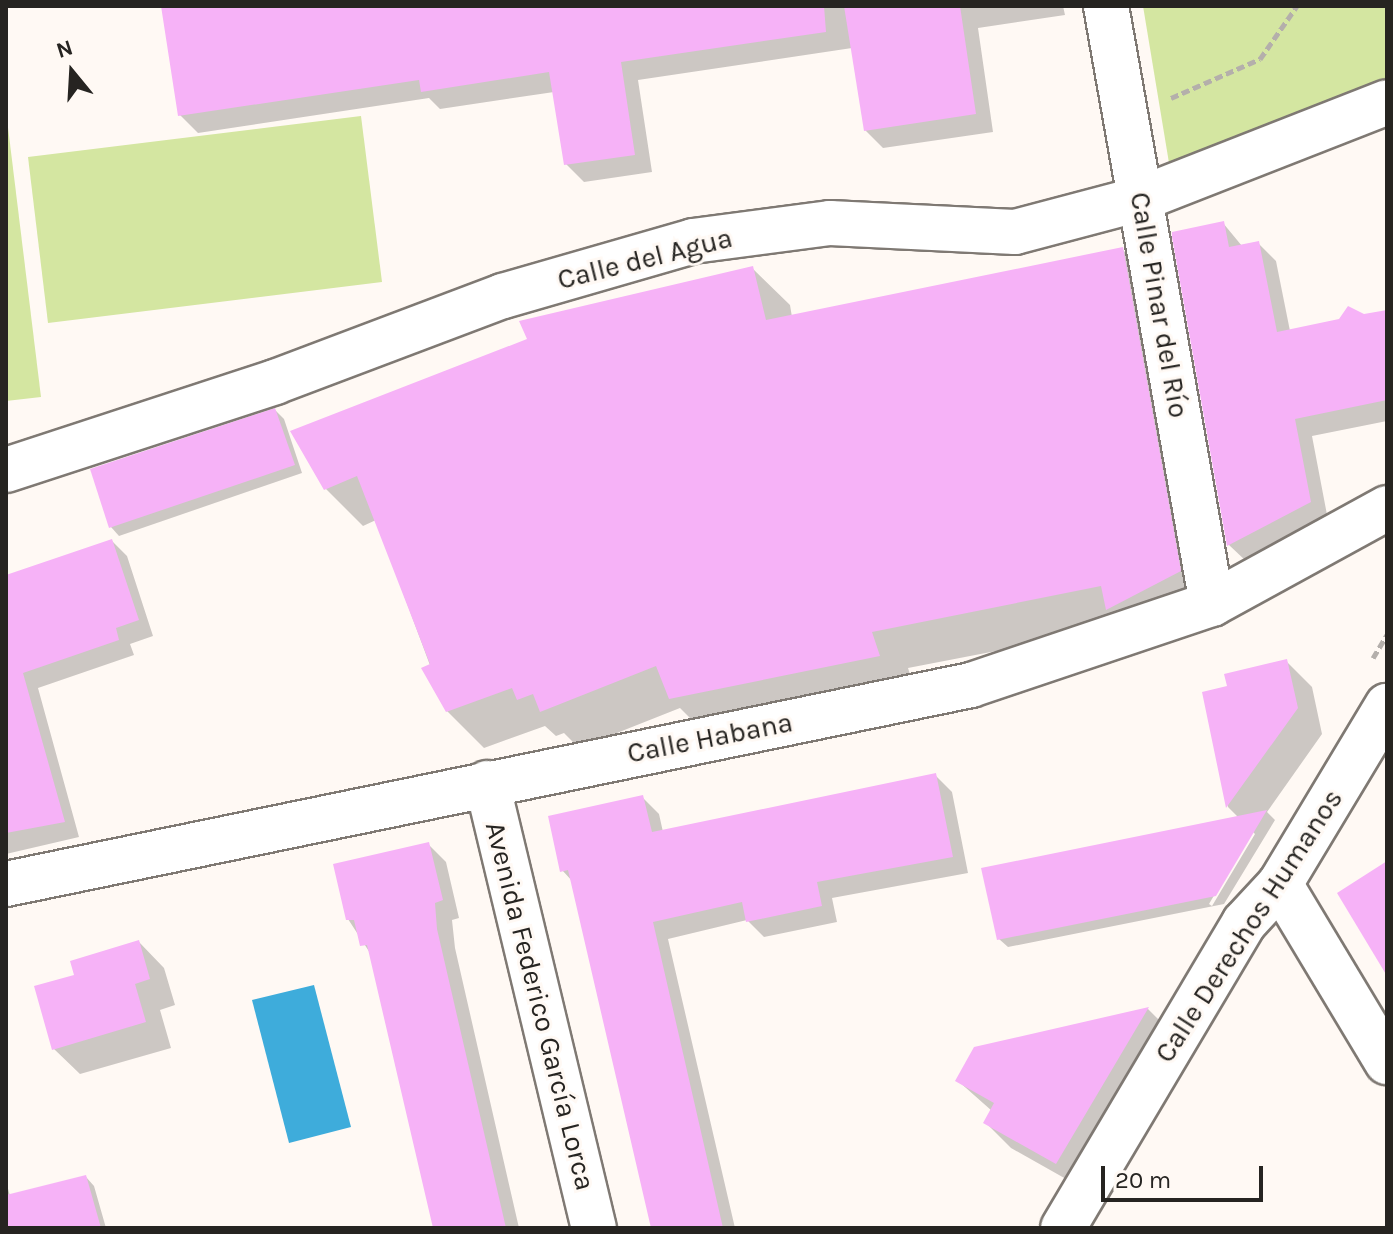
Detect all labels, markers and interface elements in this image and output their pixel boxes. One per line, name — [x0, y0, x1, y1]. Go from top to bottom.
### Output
north arrow — [32, 32, 112, 112]
text: N — [53, 34, 76, 64]
street label: Calle Pinar del Río — [1123, 190, 1195, 420]
street label: Calle del Agua — [554, 221, 736, 297]
street label: Calle Habana — [624, 706, 796, 770]
street label: Calle Derechos Humanos — [1148, 783, 1350, 1069]
street label: Avenida Federico García Lorca — [478, 818, 602, 1194]
scale bar — [1105, 1150, 1267, 1200]
text: 20 m — [1115, 1166, 1171, 1194]

